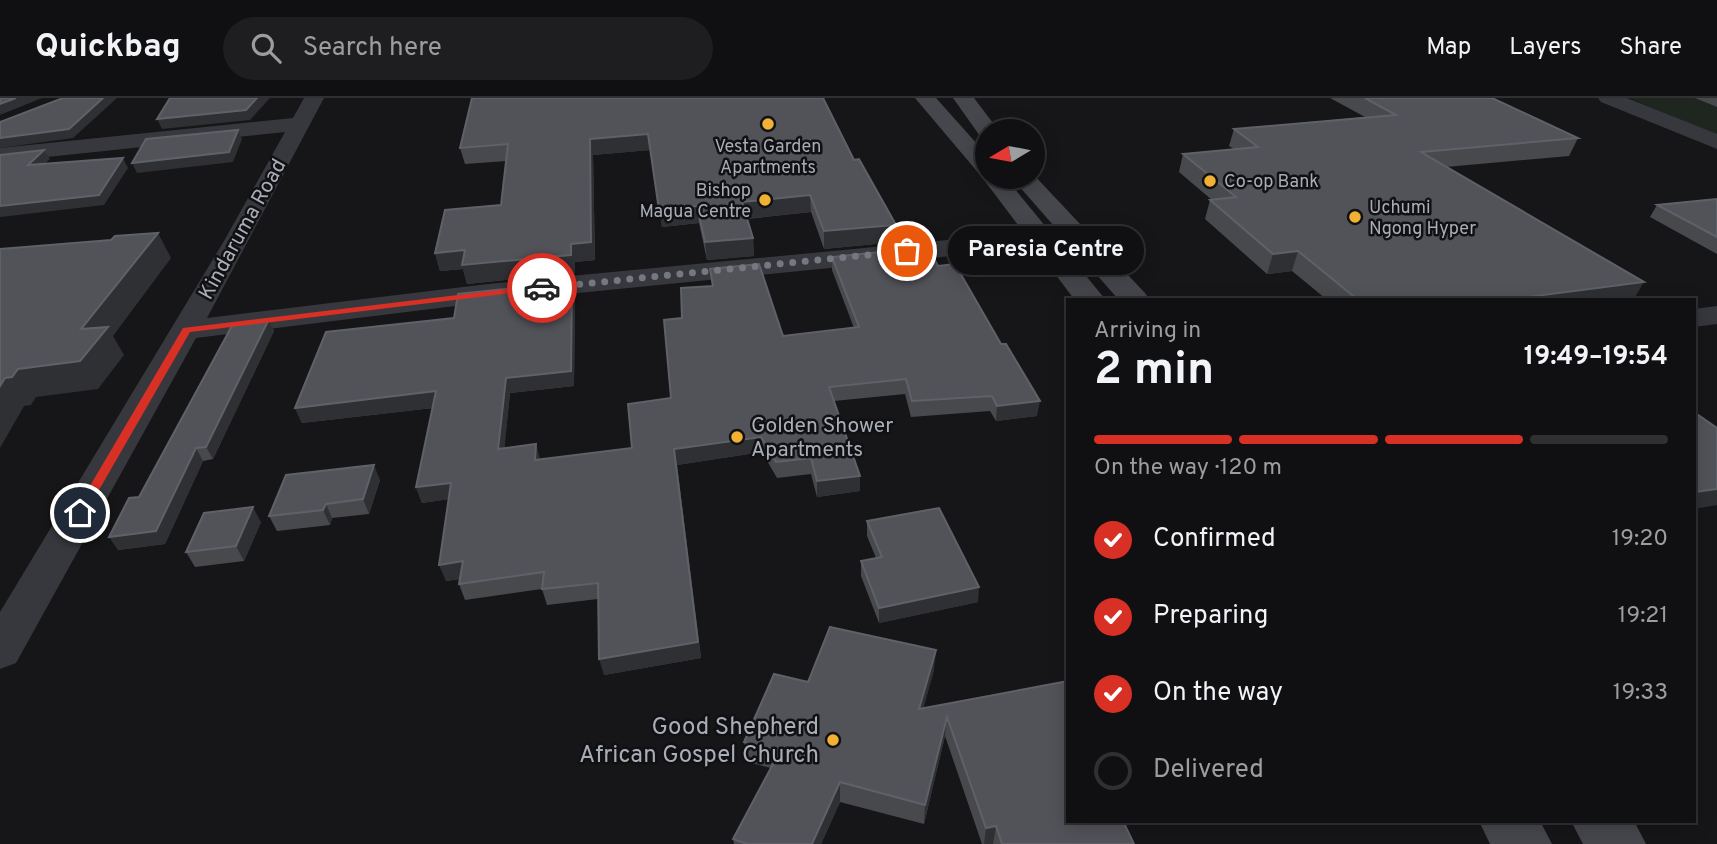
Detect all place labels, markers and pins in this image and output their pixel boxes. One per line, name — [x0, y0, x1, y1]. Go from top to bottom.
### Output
marker: Vesta Garden Apartments — [760, 116, 776, 132]
place label: Vesta Garden Apartments — [715, 136, 821, 180]
place label: Co-op Bank — [1224, 171, 1319, 194]
marker: Co-op Bank — [1202, 173, 1218, 189]
place label: Bishop Magua Centre — [639, 180, 751, 224]
marker: Bishop Magua Centre — [757, 192, 773, 208]
place label: Uchumi Ngong Hyper — [1369, 197, 1476, 241]
marker: Uchumi Ngong Hyper — [1347, 209, 1363, 225]
pin — [877, 221, 937, 281]
callout: Paresia Centre — [949, 226, 1145, 276]
place label: Golden Shower Apartments — [751, 413, 893, 464]
marker: Golden Shower Apartments — [729, 429, 745, 445]
pin — [50, 483, 110, 543]
place label: Good Shepherd African Gospel Church — [579, 713, 819, 771]
marker: Good Shepherd African Gospel Church — [825, 732, 841, 748]

